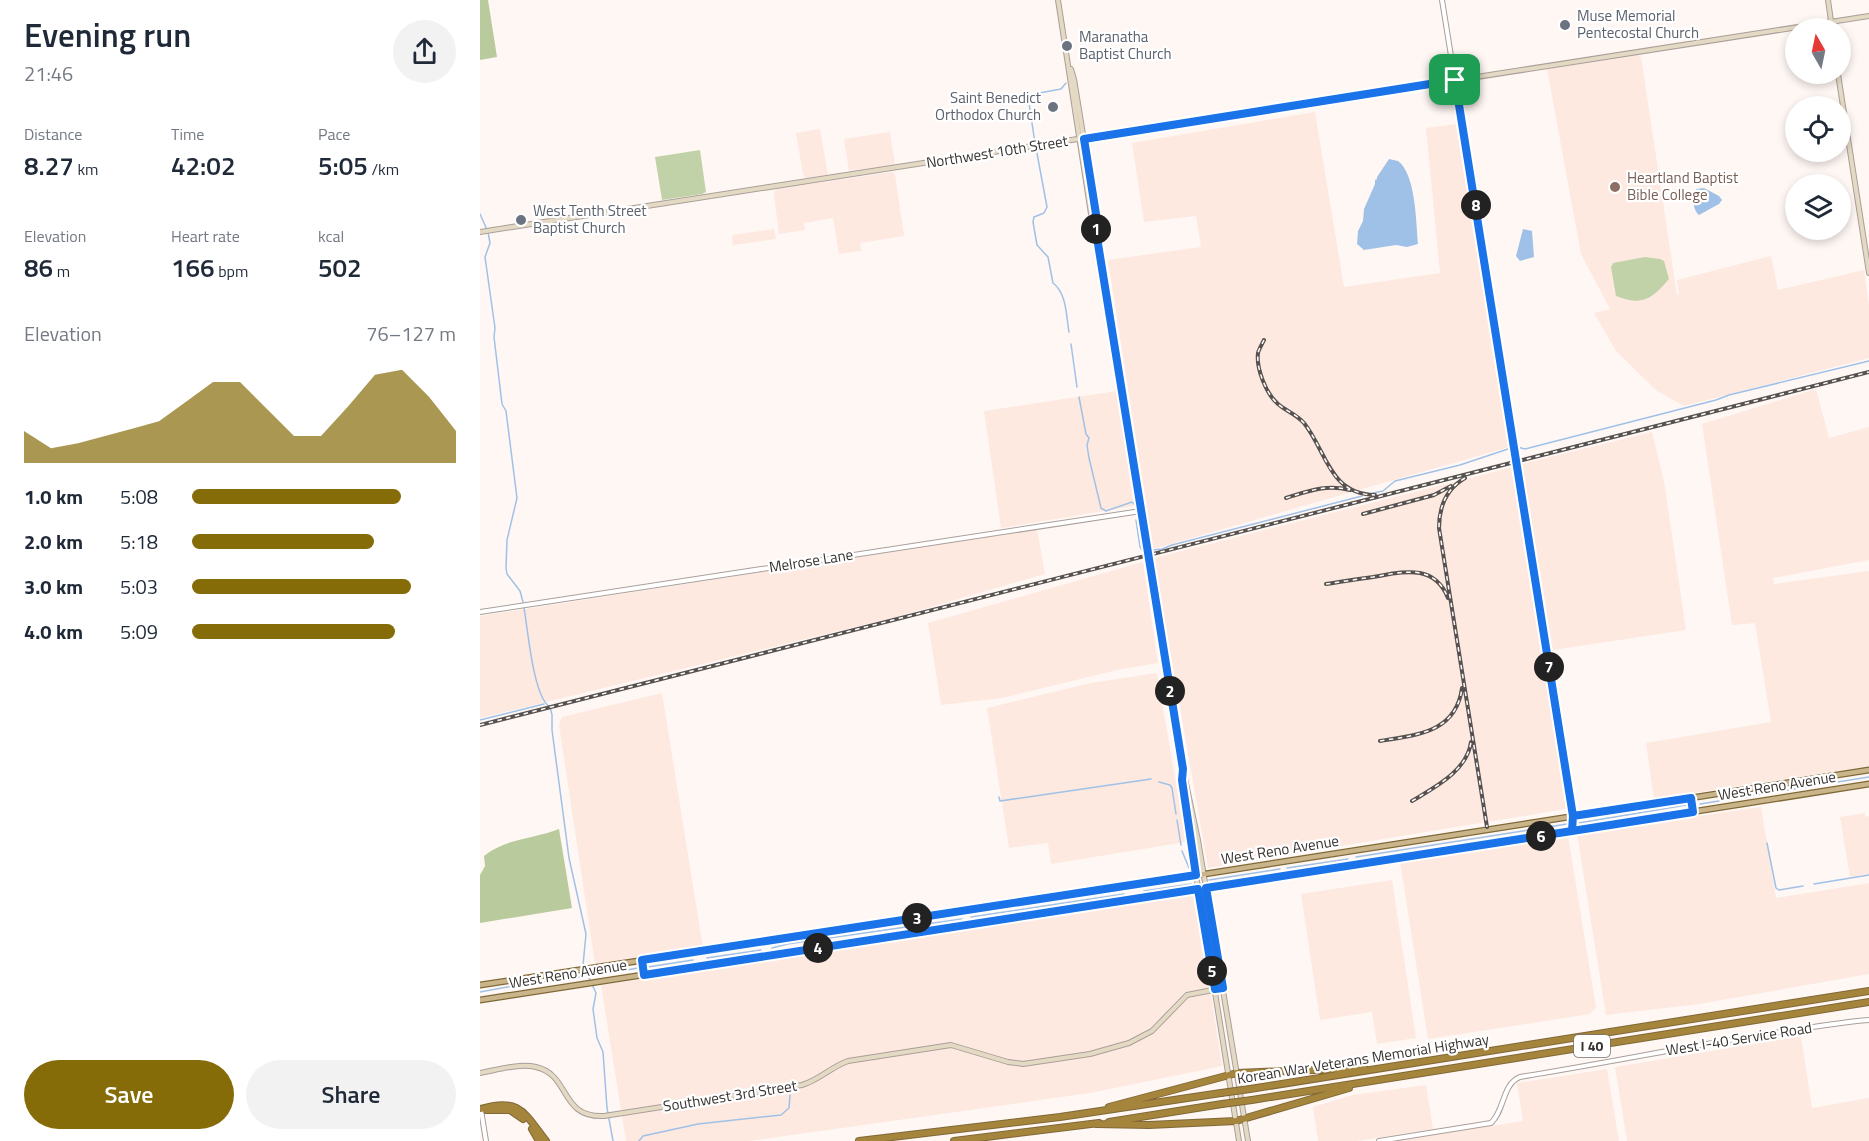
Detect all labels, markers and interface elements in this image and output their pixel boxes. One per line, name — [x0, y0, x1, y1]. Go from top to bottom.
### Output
place label: Muse Memorial Pentecostal Church — [1577, 4, 1699, 44]
text: Evening run — [24, 10, 191, 60]
marker: Muse Memorial Pentecostal Church — [1558, 18, 1572, 32]
north arrow — [1785, 18, 1851, 84]
map controls — [1785, 18, 1851, 240]
button: share — [393, 20, 456, 83]
place label: Maranatha Baptist Church — [1079, 25, 1172, 65]
marker: Maranatha Baptist Church — [1060, 39, 1074, 53]
pin — [1429, 54, 1480, 105]
text: 21:46 — [24, 58, 73, 89]
icon: arrive — [1438, 63, 1471, 96]
place label: Saint Benedict Orthodox Church — [935, 86, 1042, 126]
button: locate — [1785, 96, 1851, 162]
marker: Saint Benedict Orthodox Church — [1046, 100, 1060, 114]
text: Distance — [24, 122, 82, 146]
text: Time — [171, 122, 204, 146]
text: Pace — [318, 122, 350, 146]
street label: Northwest 10th Street — [925, 129, 1070, 174]
text: 8.27 — [24, 146, 74, 185]
text: 42:02 — [171, 146, 235, 185]
text: 5:05 — [318, 146, 368, 185]
text: km — [74, 157, 98, 181]
text: /km — [368, 157, 399, 181]
place label: Heartland Baptist Bible College — [1627, 166, 1739, 206]
button: layers — [1785, 174, 1851, 240]
marker: Heartland Baptist Bible College — [1608, 180, 1622, 194]
pin: 8 — [1461, 190, 1491, 220]
text: 8 — [1472, 193, 1480, 217]
place label: West Tenth Street Baptist Church — [533, 199, 647, 239]
marker: West Tenth Street Baptist Church — [514, 213, 528, 227]
pin: 1 — [1081, 214, 1111, 244]
text: 1 — [1092, 217, 1100, 241]
text: Elevation — [24, 224, 86, 248]
text: Heart rate — [171, 224, 240, 248]
text: kcal — [318, 224, 344, 248]
text: 86 — [24, 248, 53, 287]
text: 166 — [171, 248, 215, 287]
text: 502 — [318, 248, 362, 287]
text: m — [53, 259, 70, 283]
text: bpm — [215, 259, 248, 283]
text: Elevation — [24, 318, 102, 349]
text: 76–127 m — [366, 318, 456, 349]
text: 1.0 km — [24, 481, 83, 512]
text: 5:08 — [120, 481, 158, 512]
text: 2.0 km — [24, 526, 83, 557]
text: 5:18 — [120, 526, 158, 557]
street label: Melrose Lane — [767, 543, 855, 578]
text: 3.0 km — [24, 571, 83, 602]
text: 5:03 — [120, 571, 158, 602]
text: 4.0 km — [24, 616, 83, 647]
text: 5:09 — [120, 616, 158, 647]
pin: 7 — [1534, 652, 1564, 682]
text: 7 — [1545, 655, 1553, 679]
pin: 2 — [1155, 676, 1185, 706]
text: 2 — [1166, 679, 1174, 703]
street label: West Reno Avenue — [1716, 765, 1837, 806]
pin: 6 — [1526, 821, 1556, 851]
text: 6 — [1537, 824, 1545, 848]
street label: West Reno Avenue — [1219, 829, 1340, 870]
pin: 3 — [902, 903, 932, 933]
text: 3 — [913, 906, 921, 930]
pin: 4 — [803, 933, 833, 963]
text: 4 — [814, 936, 822, 960]
street label: West Reno Avenue — [507, 953, 628, 994]
pin: 5 — [1197, 956, 1227, 986]
text: 5 — [1208, 959, 1216, 983]
street label: West I-40 Service Road — [1664, 1016, 1814, 1061]
street label: Korean War Veterans Memorial Highway — [1235, 1027, 1491, 1090]
road number: I 40 — [1574, 1035, 1610, 1057]
button: Save — [24, 1060, 234, 1129]
button: Share — [246, 1060, 456, 1129]
street label: Southwest 3rd Street — [661, 1073, 799, 1117]

